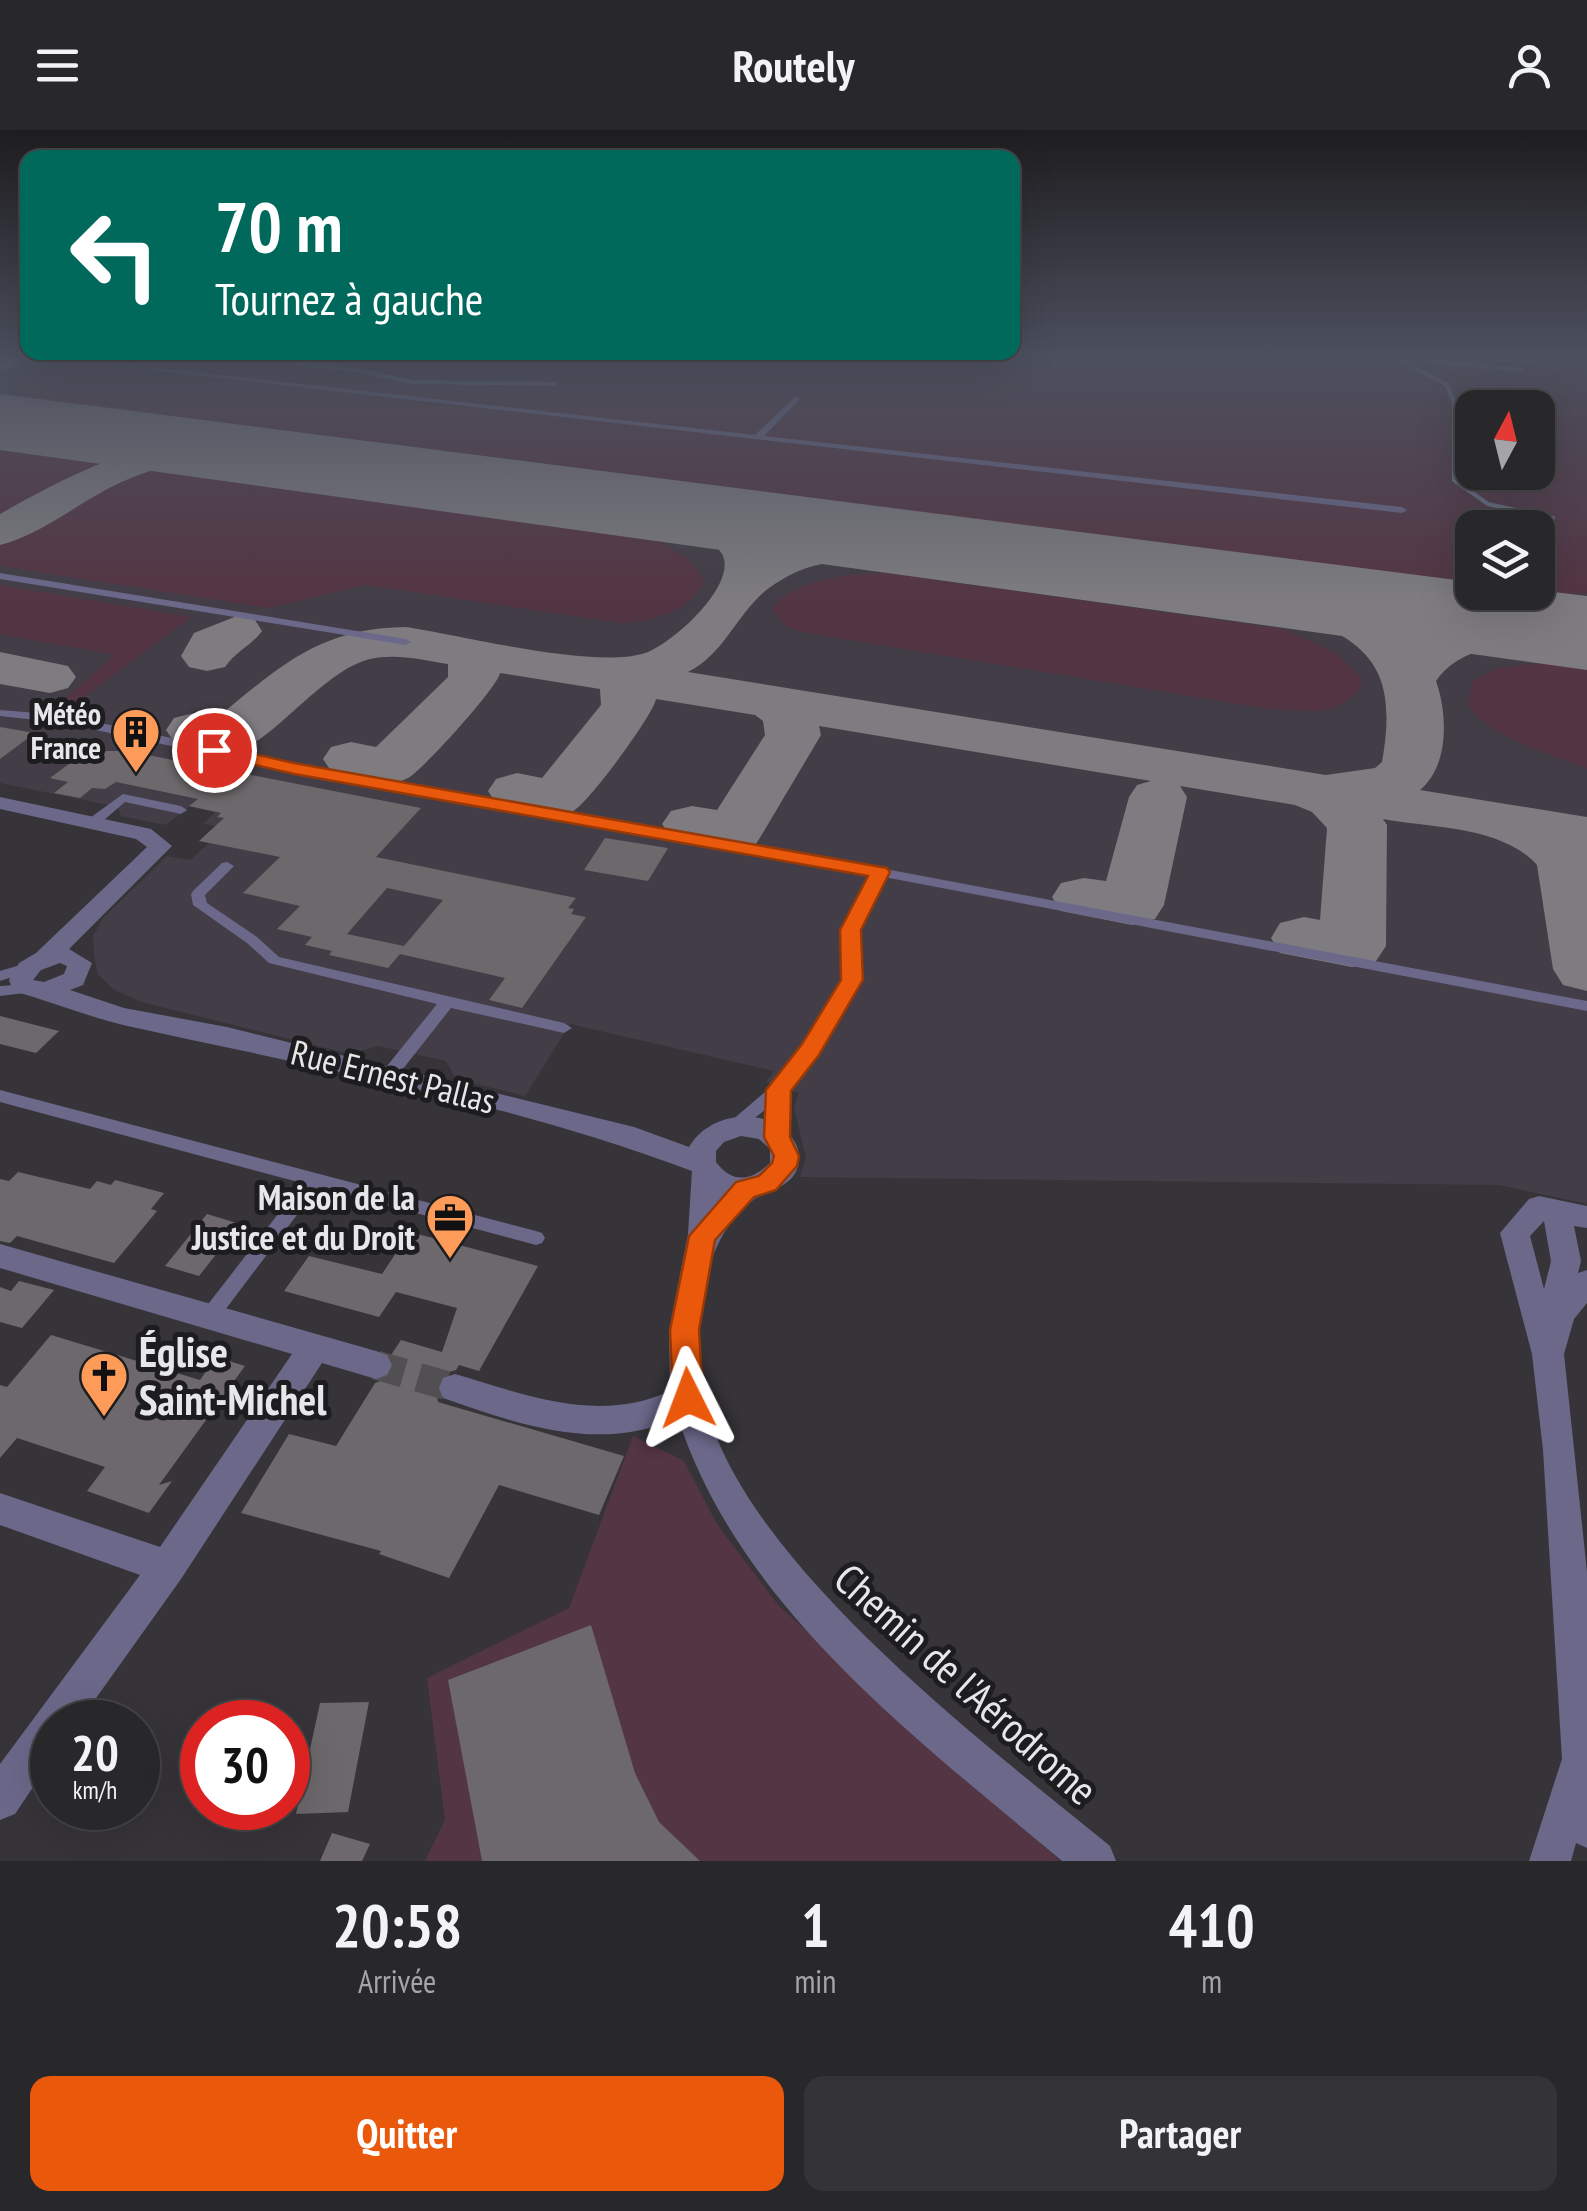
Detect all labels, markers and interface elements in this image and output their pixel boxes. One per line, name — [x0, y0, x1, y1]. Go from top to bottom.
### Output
text: Routely — [732, 36, 855, 94]
icon: menu — [30, 38, 85, 93]
icon: person — [1502, 38, 1557, 93]
text: 70 m — [215, 181, 343, 271]
icon: left — [50, 190, 180, 320]
text: Tournez à gauche — [215, 269, 483, 327]
north arrow — [1455, 390, 1555, 490]
map controls — [1455, 390, 1555, 610]
button: layers — [1455, 510, 1555, 610]
place label: Météo France — [31, 694, 101, 767]
building icon: Météo France — [110, 706, 162, 774]
pin — [172, 708, 257, 793]
icon: arrive — [187, 723, 242, 778]
street label: Rue Ernest Pallas — [287, 1029, 500, 1124]
place label: Maison de la Justice et du Droit — [191, 1174, 415, 1260]
office icon: Maison de la Justice et du Droit — [424, 1192, 476, 1260]
place label: Église Saint-Michel — [139, 1324, 327, 1427]
position arrow — [636, 1346, 740, 1450]
church icon: Église Saint-Michel — [78, 1350, 130, 1418]
street label: Chemin de l'Aérodrome — [823, 1551, 1109, 1816]
speed limit sign: 30 — [180, 1700, 310, 1830]
text: 20 — [71, 1720, 119, 1785]
text: km/h — [73, 1774, 117, 1806]
text: 20:58 — [332, 1886, 462, 1964]
text: 1 — [801, 1886, 830, 1964]
text: 410 — [1169, 1886, 1255, 1964]
text: Arrivée — [358, 1960, 436, 2002]
text: min — [794, 1960, 836, 2002]
text: m — [1201, 1960, 1222, 2002]
button: Quitter — [30, 2076, 784, 2191]
button: Partager — [804, 2076, 1557, 2191]

